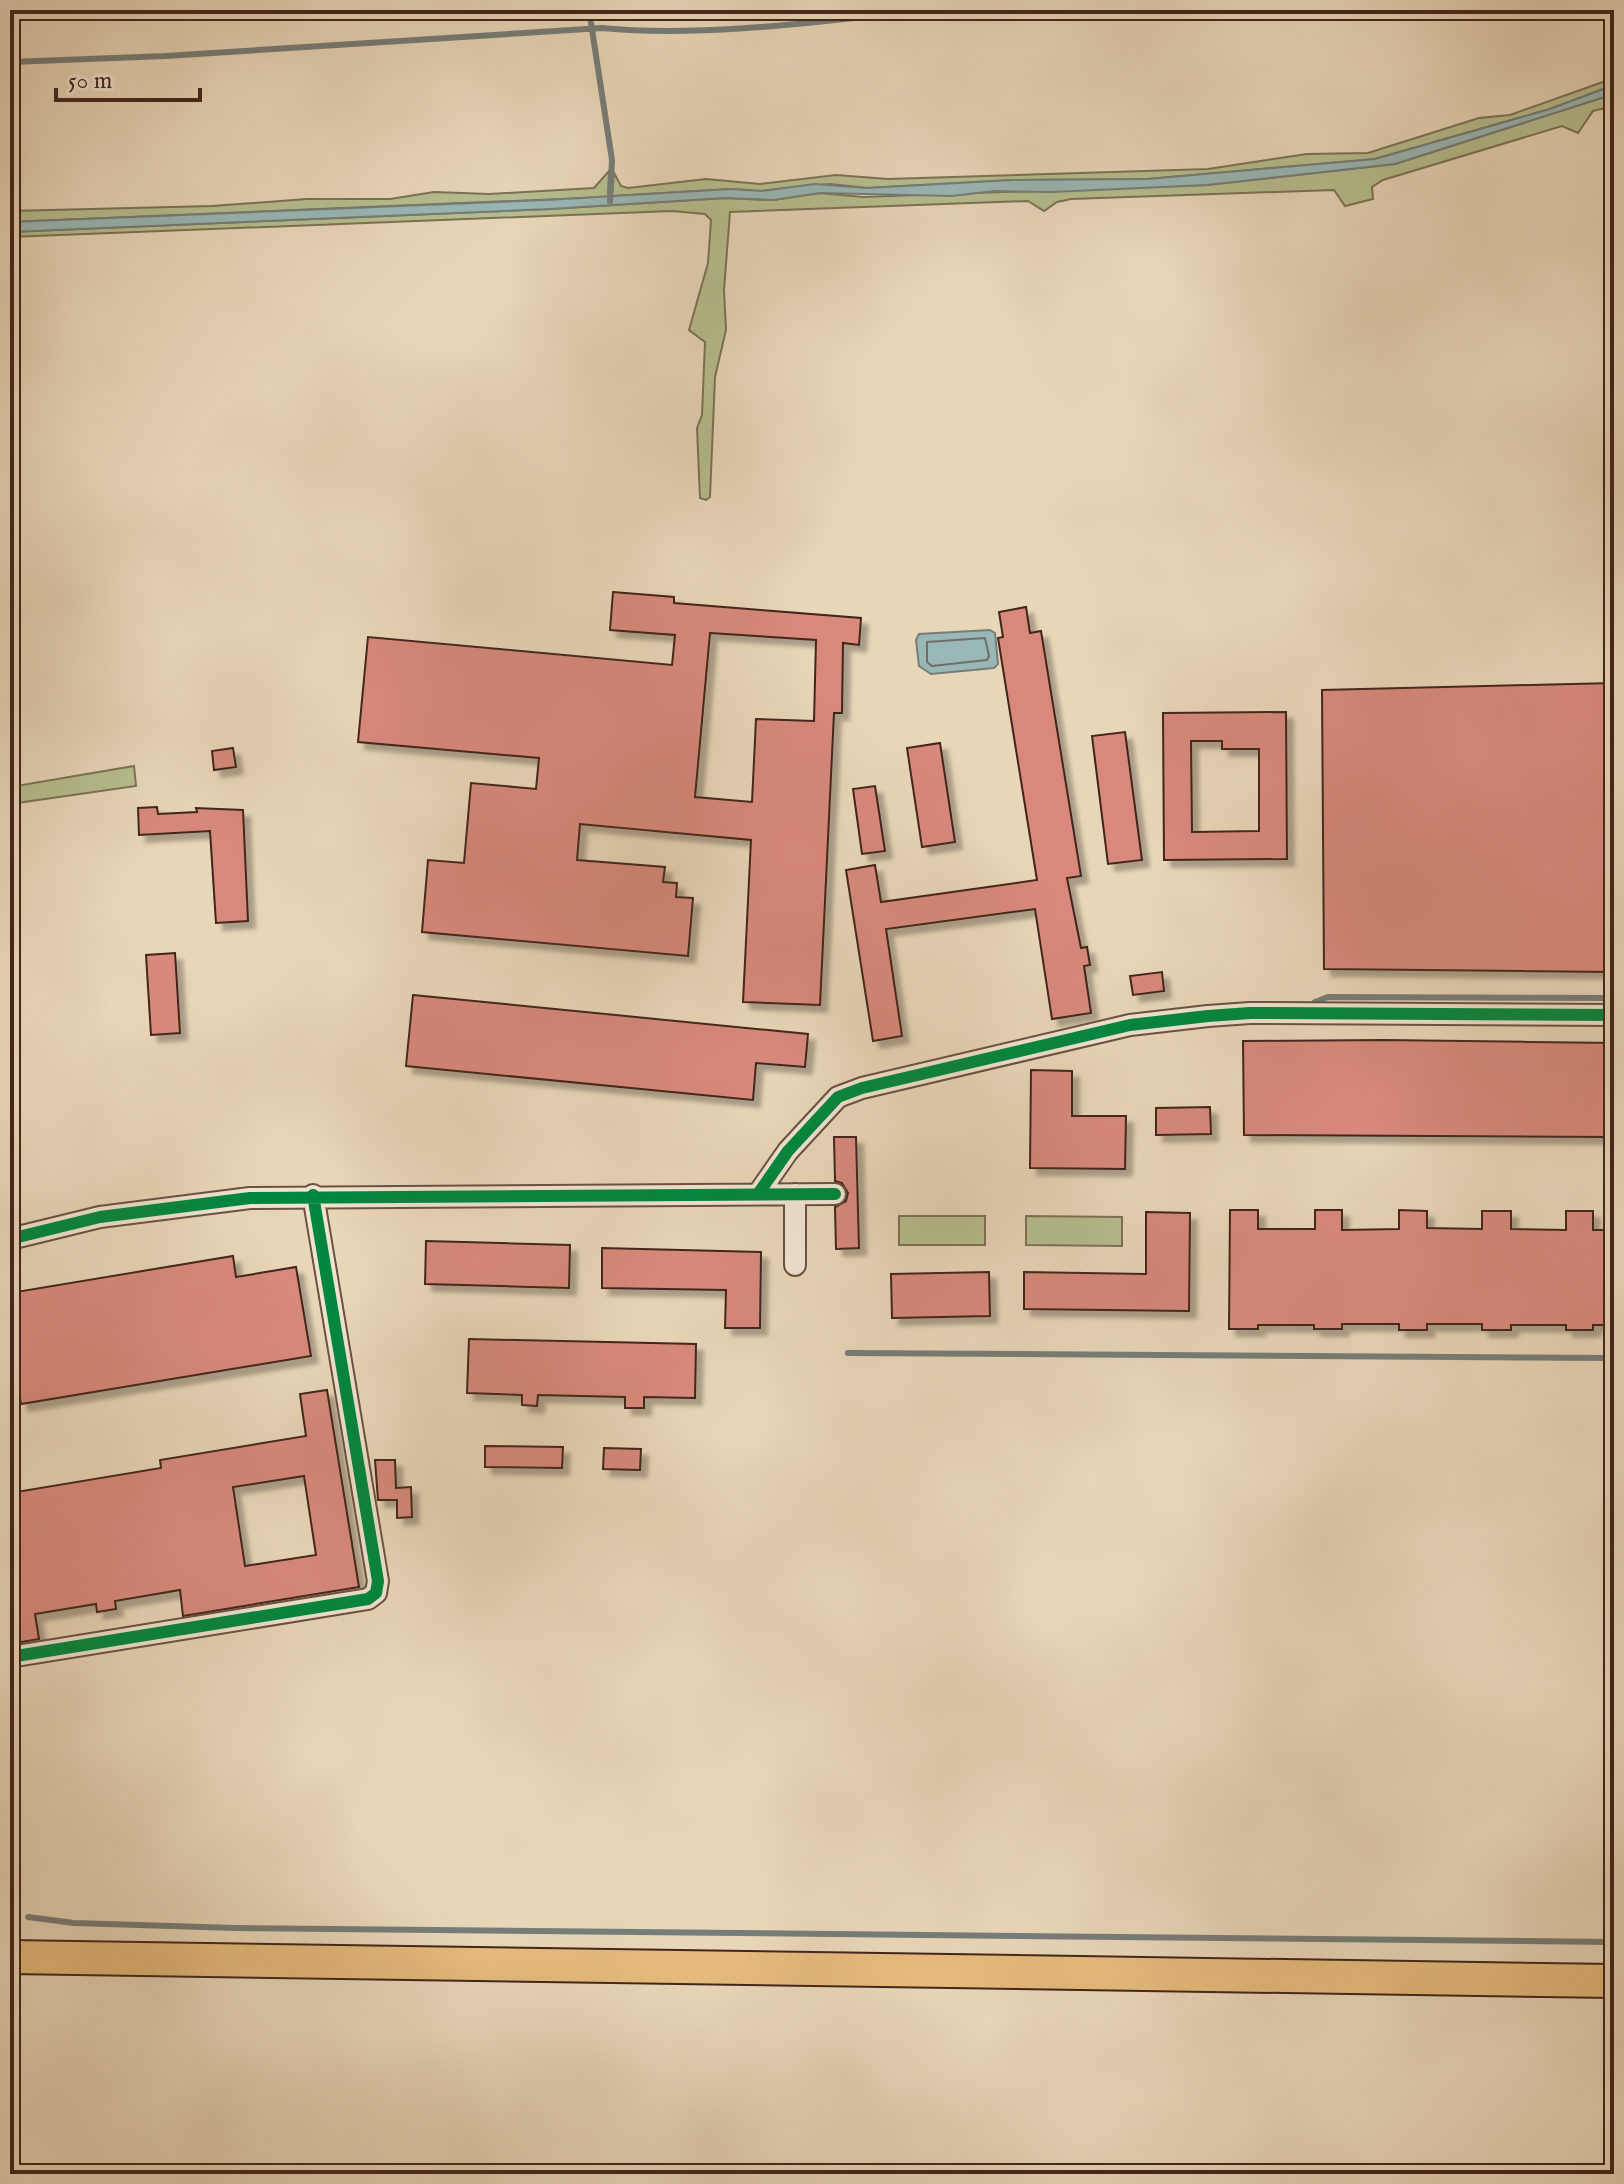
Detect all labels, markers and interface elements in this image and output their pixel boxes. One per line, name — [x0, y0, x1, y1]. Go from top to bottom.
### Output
scale bar — [56, 52, 200, 102]
text: 50 m — [68, 66, 112, 97]

